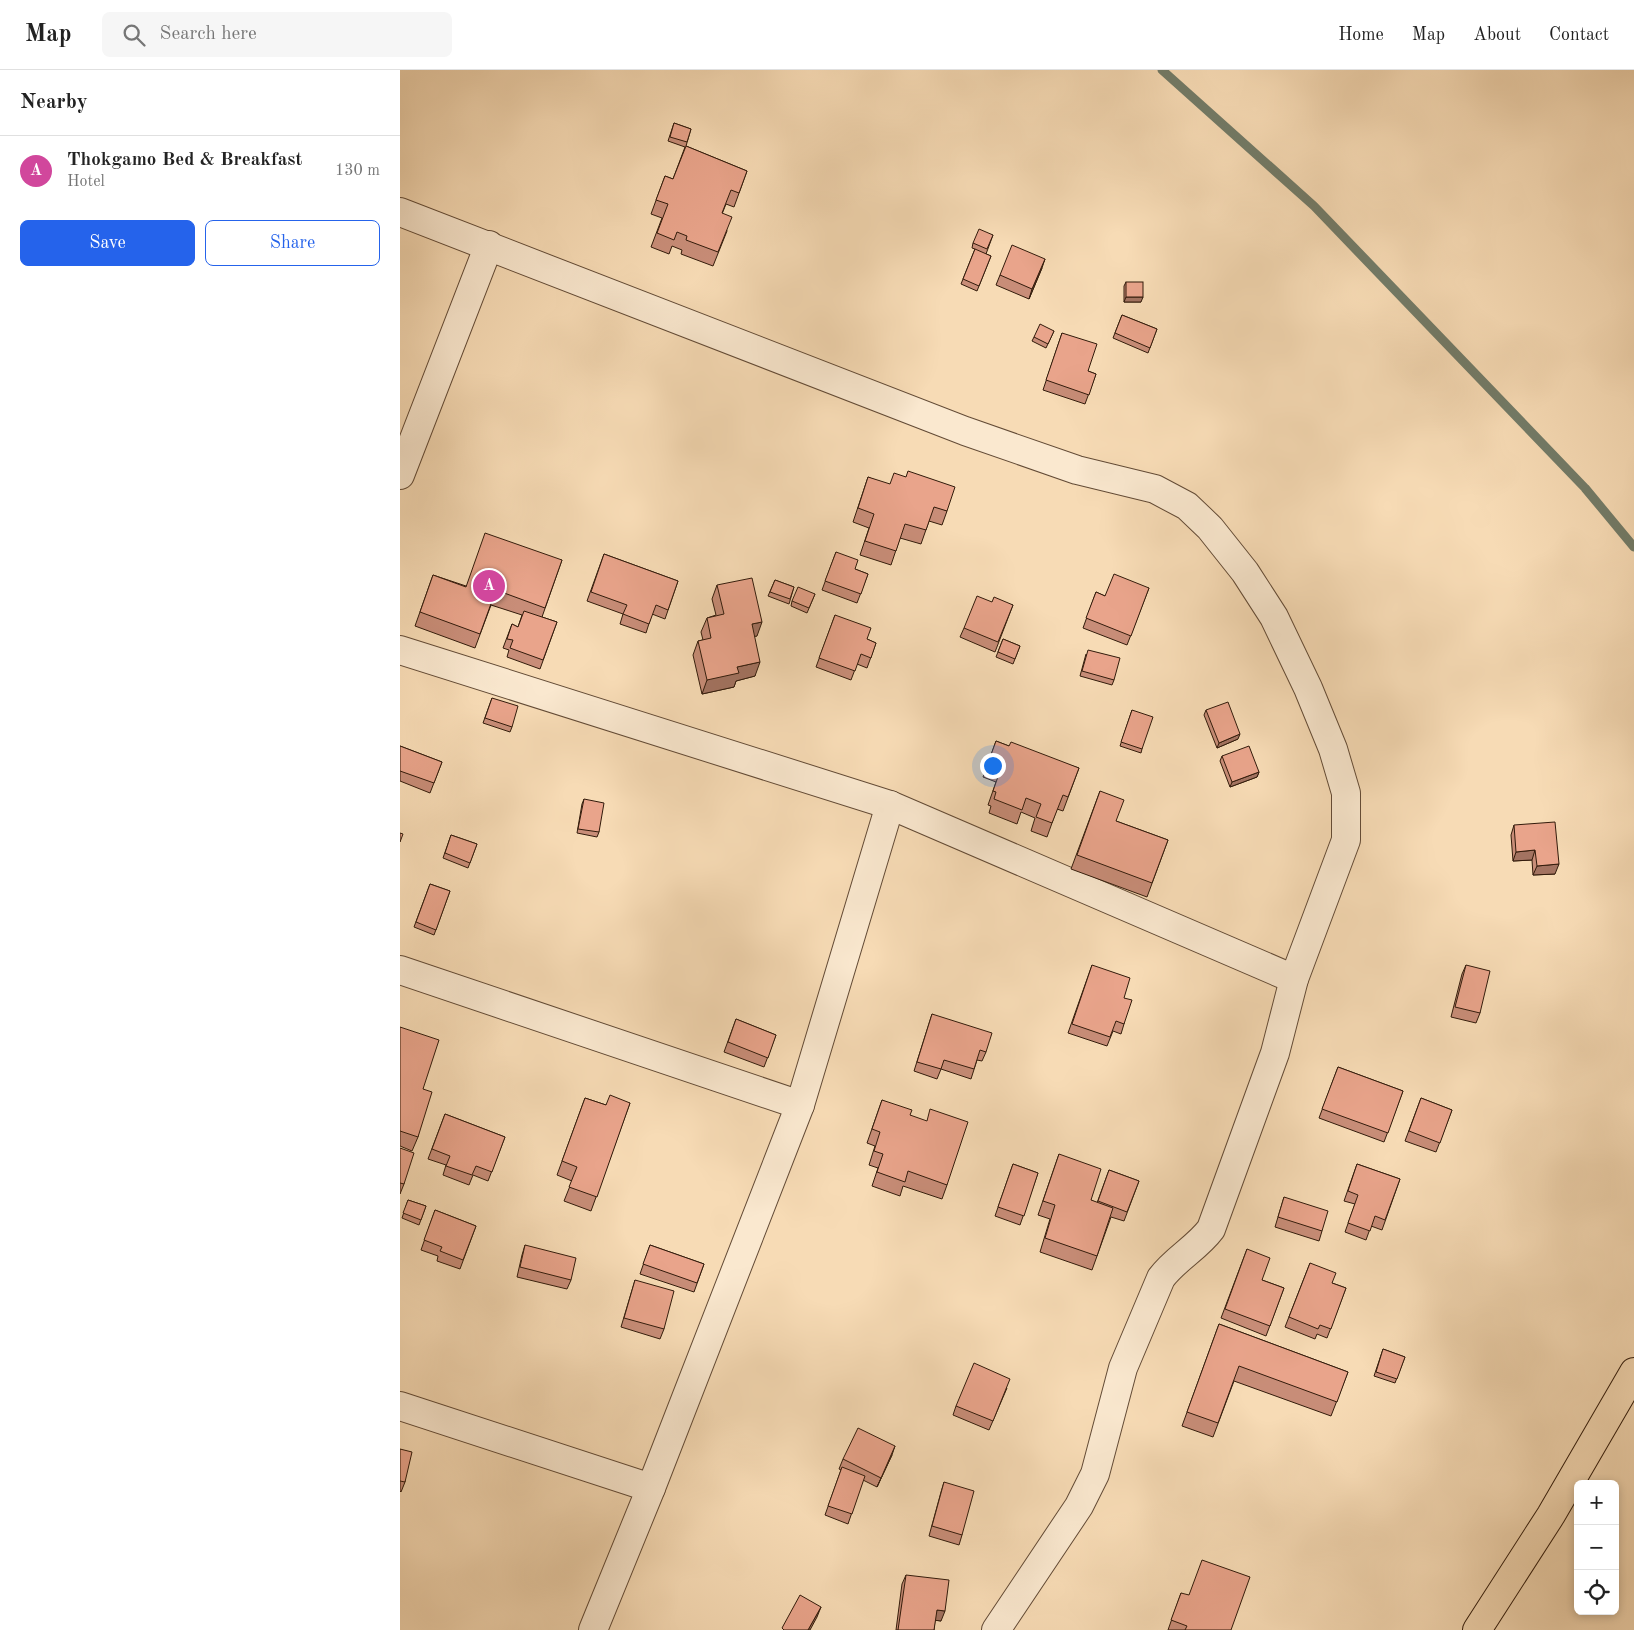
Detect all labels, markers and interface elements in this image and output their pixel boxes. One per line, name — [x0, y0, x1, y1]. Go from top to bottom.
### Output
search box — [102, 12, 452, 57]
icon: search — [120, 21, 148, 49]
text: Map — [25, 23, 72, 47]
text: Search here — [160, 25, 257, 44]
text: Home — [1338, 26, 1384, 44]
text: Map — [1412, 26, 1445, 44]
text: About — [1473, 26, 1521, 44]
text: Contact — [1549, 26, 1609, 44]
text: Nearby — [20, 92, 88, 113]
text: Thokgamo Bed & Breakfast — [67, 151, 302, 170]
text: A — [30, 163, 42, 179]
text: 130 m — [335, 163, 380, 179]
text: Hotel — [67, 174, 105, 190]
button: Save — [20, 220, 195, 266]
button: Share — [205, 220, 380, 266]
pin: A — [473, 567, 505, 605]
your location — [980, 753, 1006, 779]
map controls — [1574, 1480, 1619, 1615]
button: + — [1574, 1480, 1619, 1525]
button: − — [1574, 1525, 1619, 1570]
button: locate — [1574, 1570, 1619, 1615]

